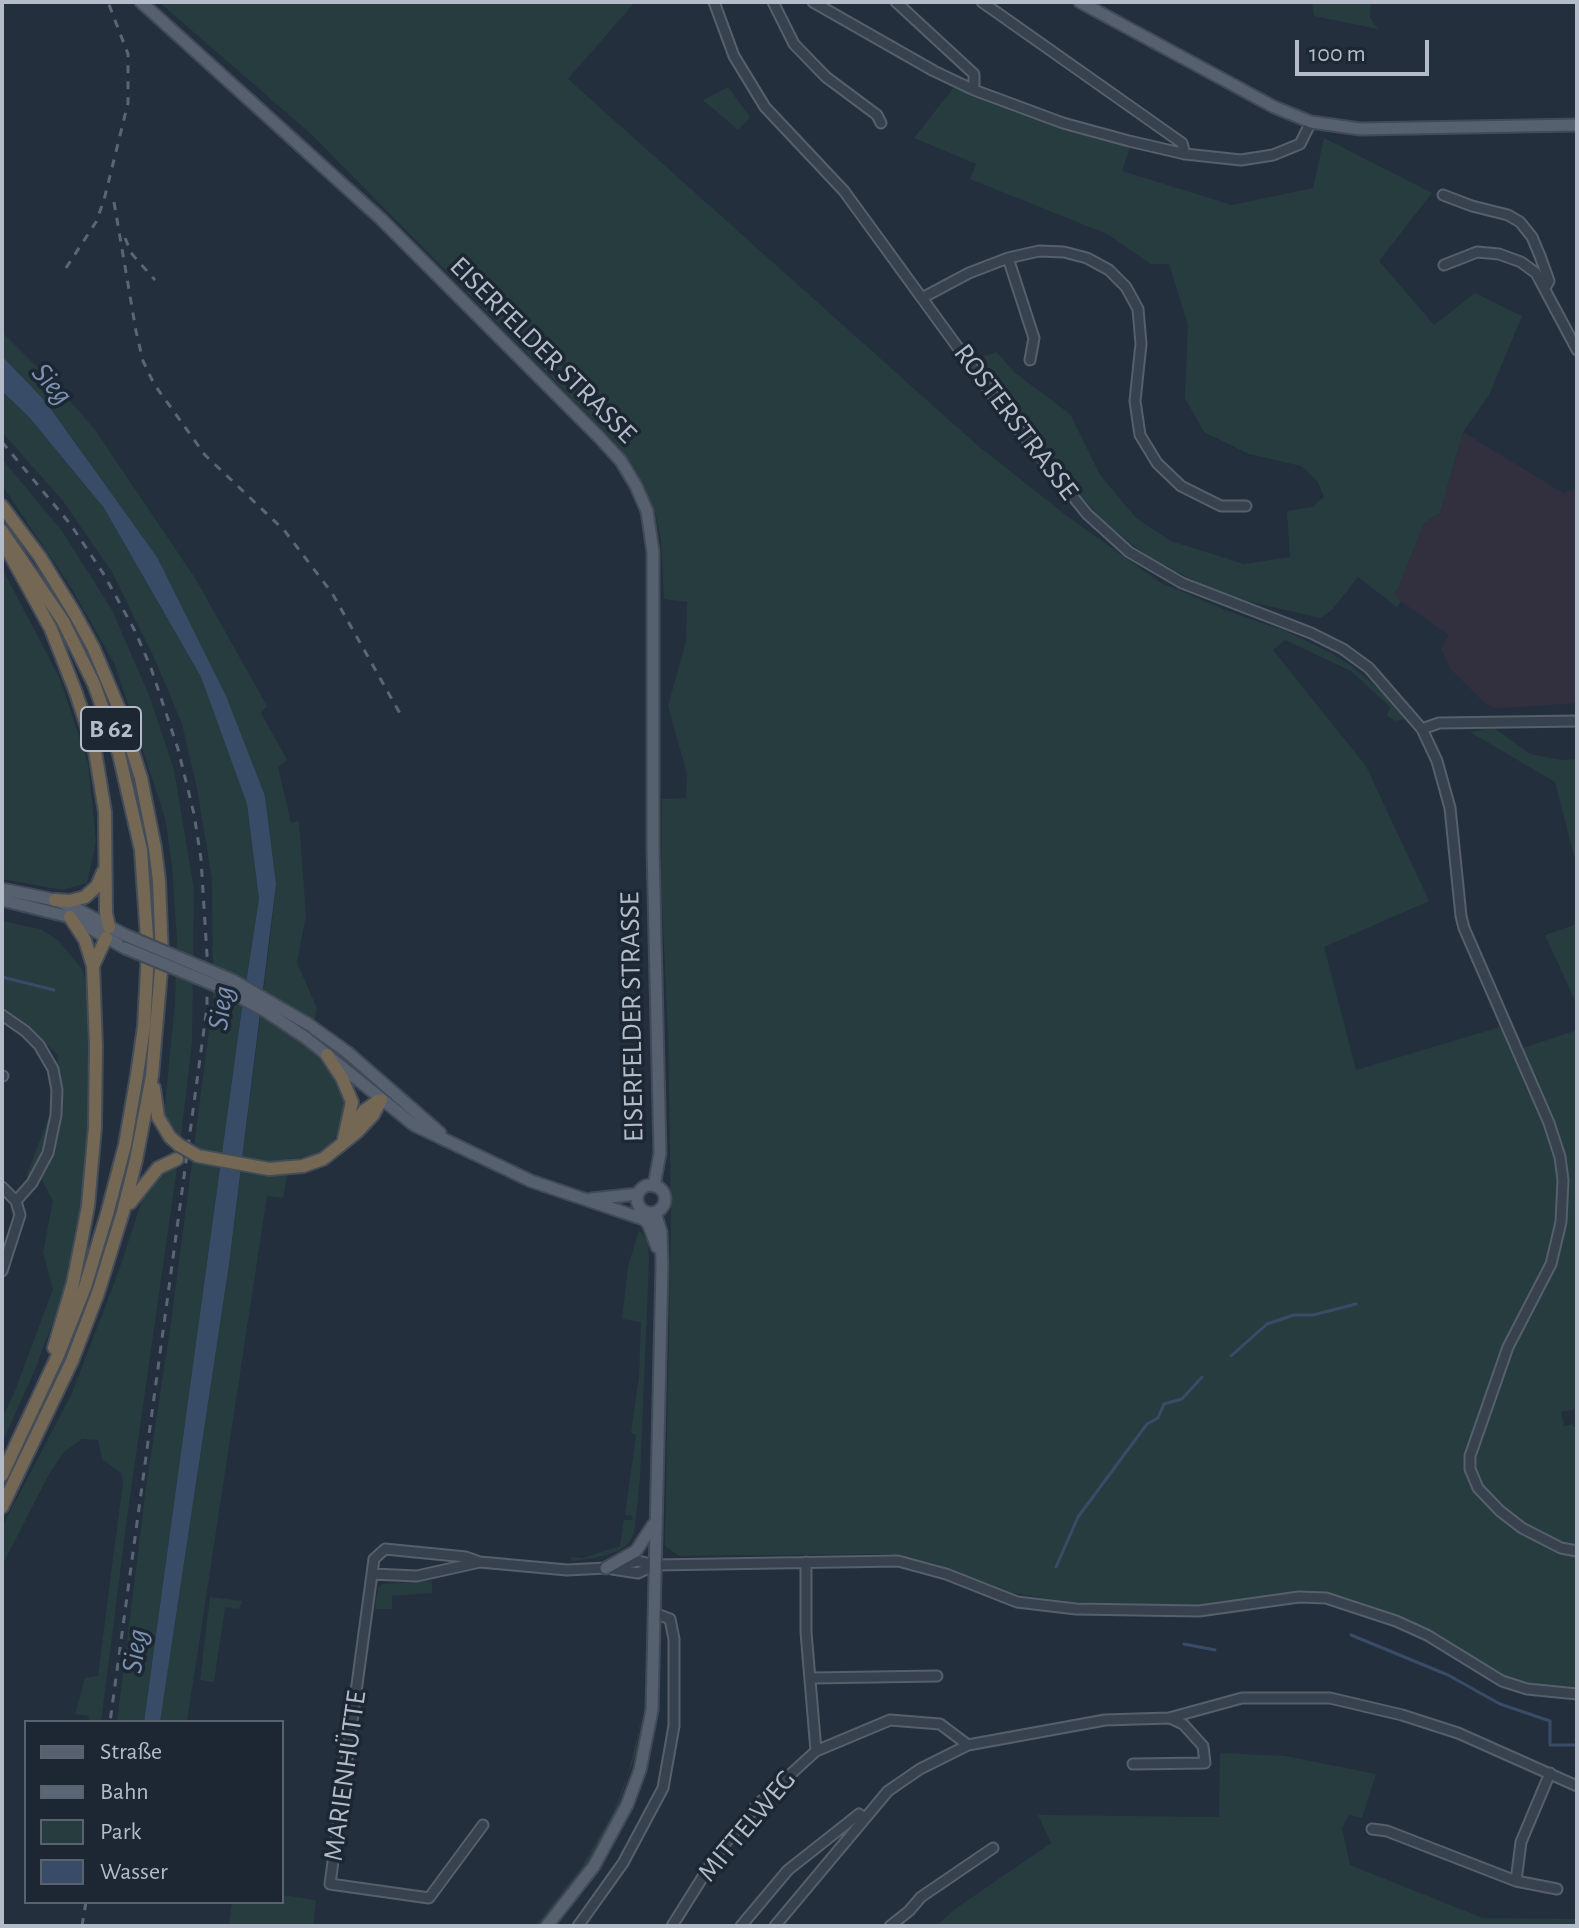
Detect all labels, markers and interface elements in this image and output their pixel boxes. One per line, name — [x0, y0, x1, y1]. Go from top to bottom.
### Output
scale bar — [1299, 24, 1433, 74]
text: 100 m — [1309, 42, 1366, 66]
street label: EISERFELDER STRASSE — [443, 250, 643, 450]
street label: ROSTERSTRASSE — [946, 337, 1086, 507]
water label: Sieg — [24, 355, 80, 413]
road number: B 62 — [81, 707, 141, 751]
street label: EISERFELDER STRASSE — [613, 892, 651, 1142]
water label: Sieg — [200, 983, 242, 1033]
water label: Sieg — [114, 1626, 156, 1676]
street label: MARIENHÜTTE — [316, 1689, 374, 1863]
legend — [24, 1720, 284, 1904]
text: Straße — [100, 1740, 162, 1764]
street label: MITTELWEG — [691, 1763, 803, 1889]
text: Bahn — [100, 1780, 149, 1804]
text: Park — [100, 1820, 141, 1844]
text: Wasser — [100, 1860, 168, 1884]

